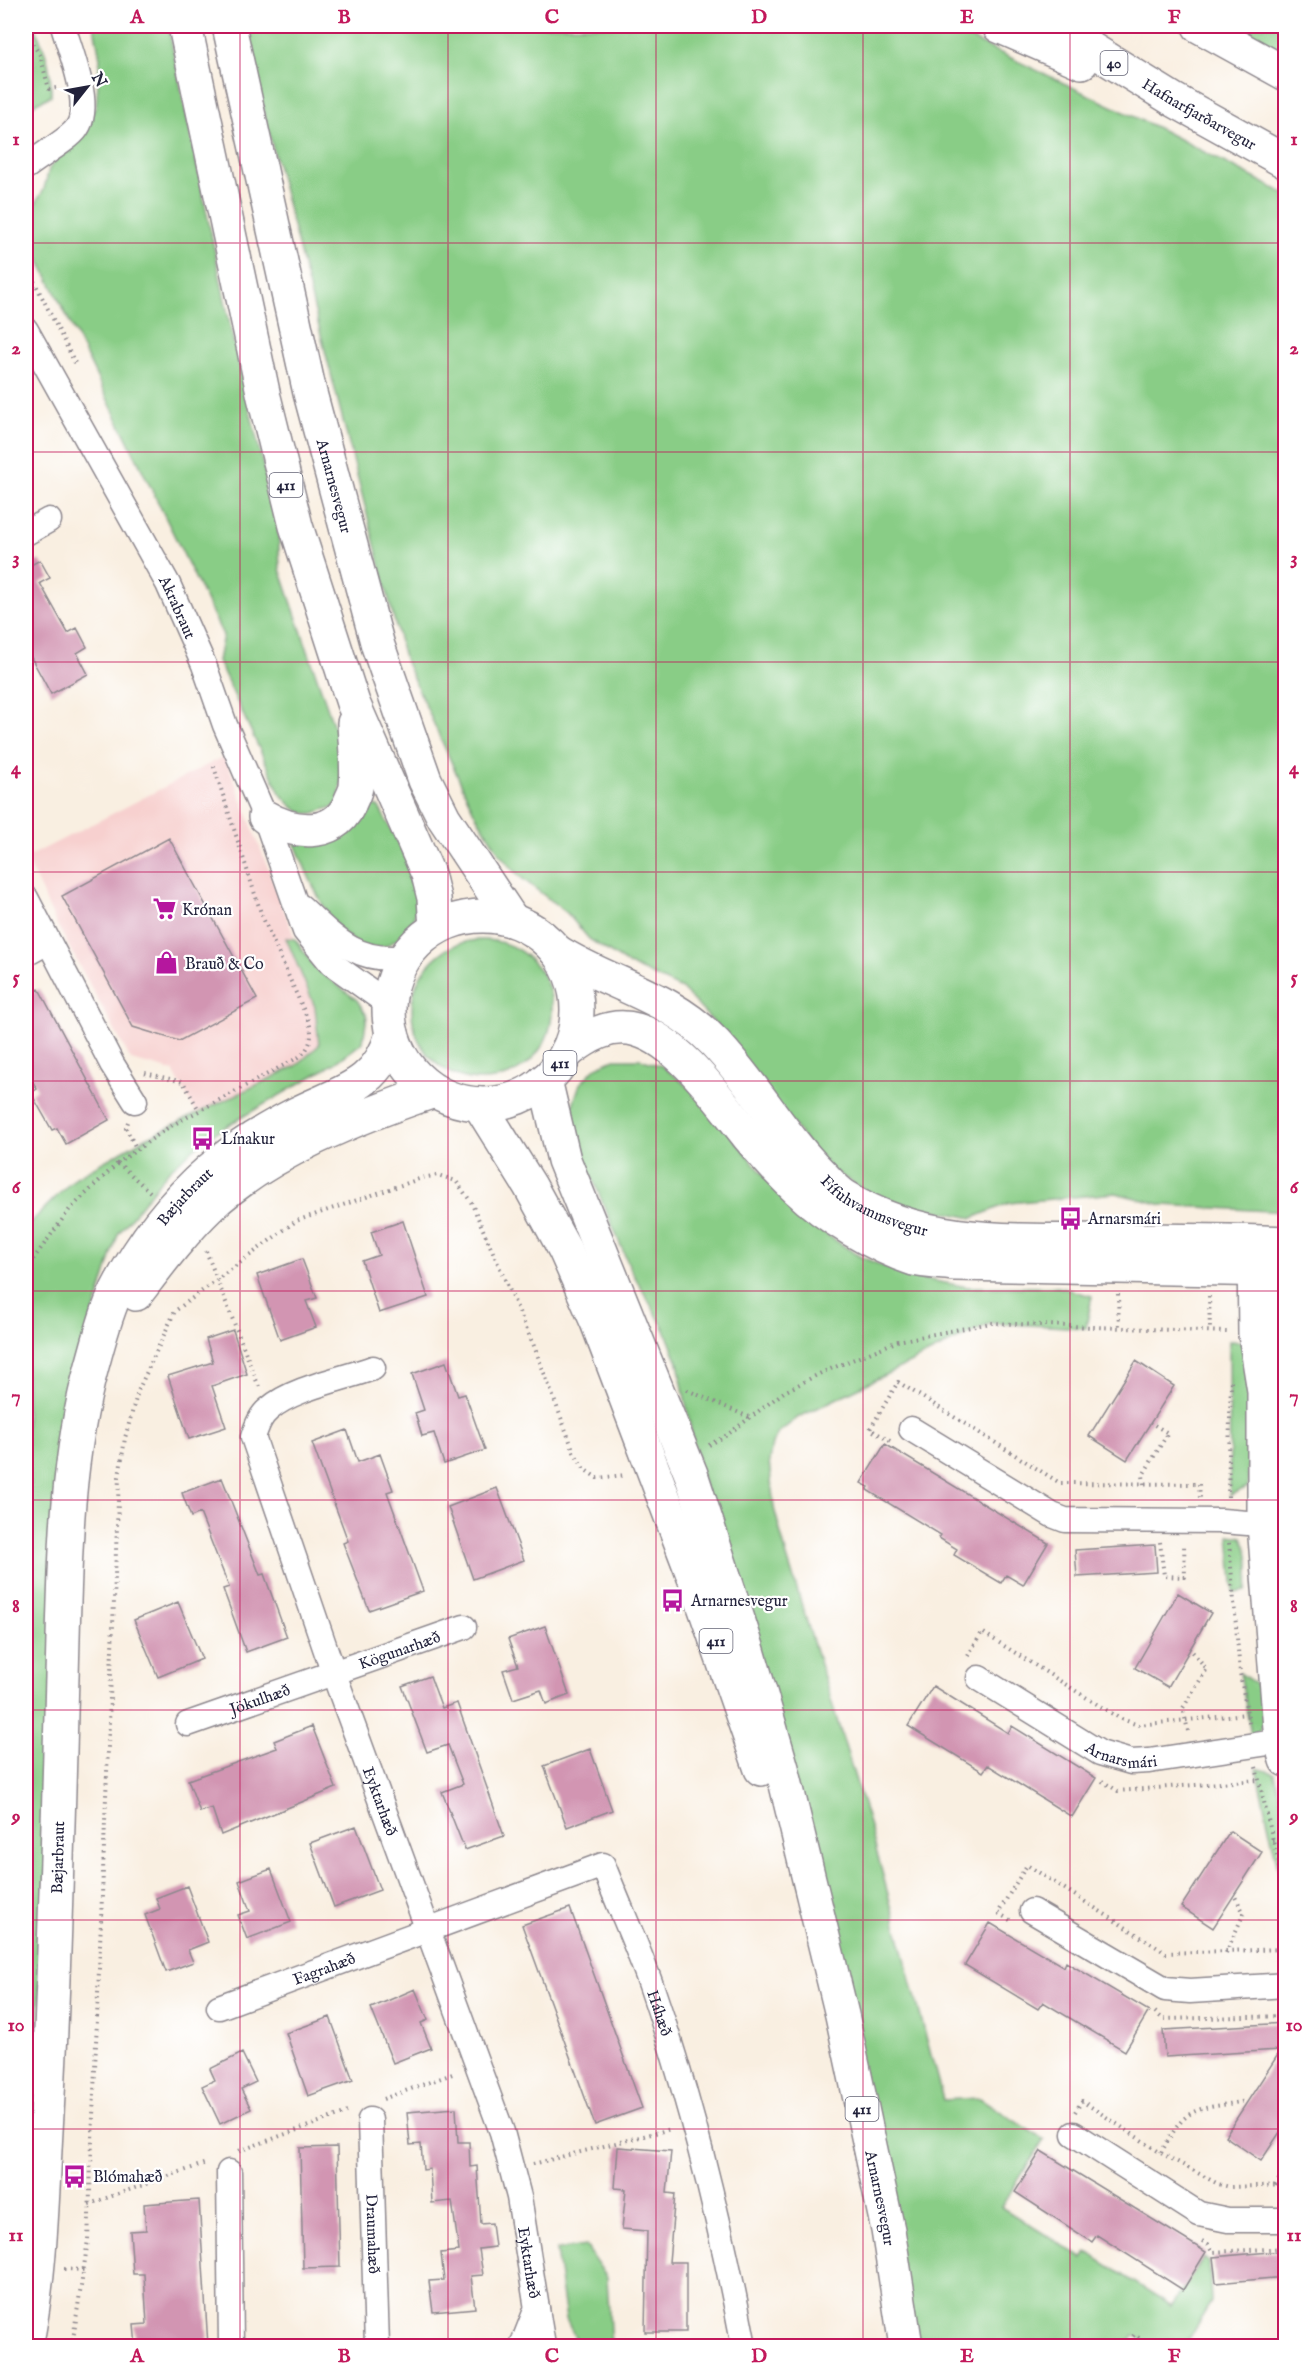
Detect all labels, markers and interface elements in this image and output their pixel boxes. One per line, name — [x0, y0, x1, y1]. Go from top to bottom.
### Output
text: A — [129, 5, 145, 30]
text: B — [337, 5, 351, 30]
text: C — [545, 5, 559, 30]
text: D — [751, 5, 767, 30]
text: E — [960, 5, 974, 30]
text: F — [1168, 5, 1181, 30]
road number: 40 — [1100, 51, 1128, 75]
north arrow — [57, 57, 117, 117]
text: N — [85, 68, 110, 92]
street label: Hafnarfjarðarvegur — [1138, 75, 1259, 156]
text: 1 — [12, 127, 20, 152]
text: 1 — [1290, 127, 1298, 152]
text: 2 — [11, 336, 21, 361]
text: 2 — [1289, 336, 1299, 361]
street label: Arnarnesvegur — [311, 436, 355, 536]
road number: 411 — [270, 473, 302, 497]
text: 3 — [12, 546, 20, 571]
text: 3 — [1290, 546, 1298, 571]
street label: Akrabraut — [153, 572, 199, 643]
text: 4 — [11, 756, 22, 781]
text: 4 — [1289, 756, 1300, 781]
supermarket icon: Krónan — [151, 896, 177, 922]
place label: Krónan — [182, 901, 232, 921]
shop icon: Brauð & Co — [154, 950, 180, 976]
place label: Brauð & Co — [185, 955, 264, 975]
text: 5 — [12, 965, 20, 990]
text: 5 — [1290, 965, 1298, 990]
road number: 411 — [544, 1051, 576, 1075]
bus stop icon: Línakur — [190, 1125, 216, 1151]
place label: Línakur — [221, 1130, 275, 1150]
street label: Bæjarbraut — [154, 1164, 218, 1230]
street label: Fífuhvammsvegur — [815, 1172, 930, 1242]
text: 6 — [12, 1175, 22, 1200]
text: 6 — [1290, 1175, 1300, 1200]
bus stop icon: Arnarsmári — [1057, 1205, 1083, 1231]
place label: Arnarsmári — [1087, 1210, 1161, 1230]
text: 7 — [11, 1384, 21, 1409]
text: 7 — [1289, 1384, 1299, 1409]
bus stop icon: Arnarnesvegur — [660, 1587, 686, 1613]
place label: Arnarnesvegur — [690, 1592, 788, 1612]
text: 8 — [12, 1594, 20, 1619]
text: 8 — [1290, 1594, 1298, 1619]
street label: Kögunarhæð — [356, 1628, 444, 1675]
road number: 411 — [700, 1629, 732, 1653]
street label: Jökulhæð — [226, 1681, 293, 1721]
street label: Arnarsmári — [1080, 1738, 1159, 1774]
street label: Eyktarhæð — [357, 1764, 401, 1839]
text: 9 — [11, 1804, 21, 1829]
text: 9 — [1289, 1804, 1299, 1829]
street label: Bæjarbraut — [48, 1820, 70, 1894]
street label: Fagrahæð — [291, 1949, 359, 1991]
street label: Háhæð — [641, 1988, 675, 2039]
text: 10 — [7, 2013, 25, 2038]
text: 10 — [1285, 2013, 1303, 2038]
road number: 411 — [846, 2097, 878, 2121]
street label: Arnarnesvegur — [859, 2148, 898, 2247]
bus stop icon: Blómahæð — [62, 2163, 88, 2189]
place label: Blómahæð — [93, 2168, 163, 2188]
street label: Draumahæð — [360, 2194, 383, 2275]
text: 11 — [9, 2223, 23, 2248]
text: 11 — [1287, 2223, 1301, 2248]
street label: Eyktarhæð — [512, 2226, 543, 2300]
text: A — [129, 2344, 145, 2369]
text: B — [337, 2344, 351, 2369]
text: C — [545, 2344, 559, 2369]
text: D — [751, 2344, 767, 2369]
text: E — [960, 2344, 974, 2369]
text: F — [1168, 2344, 1181, 2369]

